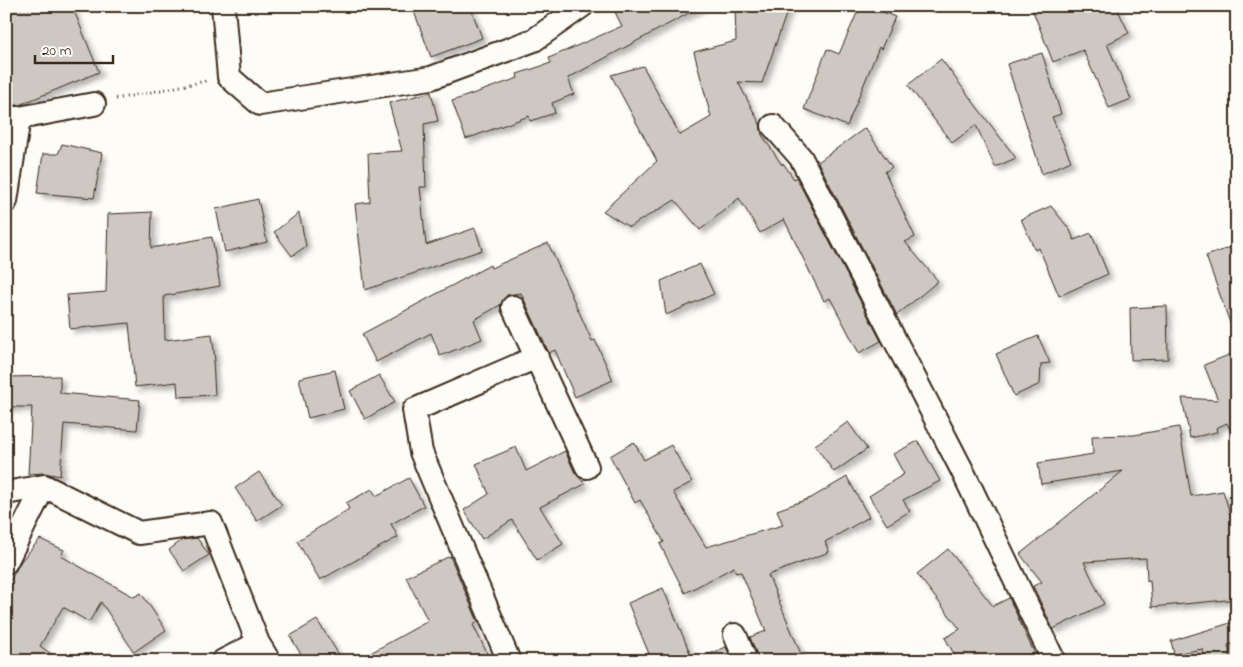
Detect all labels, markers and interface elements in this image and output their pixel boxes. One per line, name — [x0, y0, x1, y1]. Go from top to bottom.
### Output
scale bar — [35, 32, 112, 64]
text: 20 m — [42, 40, 72, 62]

